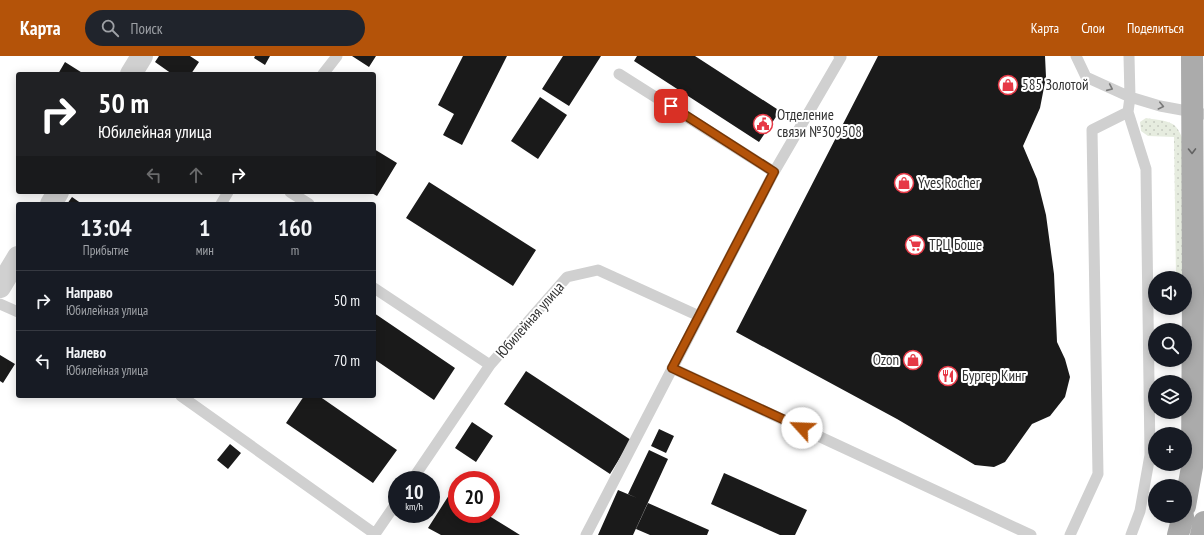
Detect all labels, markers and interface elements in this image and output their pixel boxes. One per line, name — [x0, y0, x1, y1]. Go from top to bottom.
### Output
search box — [85, 10, 365, 46]
text: Карта — [20, 16, 61, 40]
icon: search — [99, 17, 121, 39]
text: Поиск — [131, 19, 163, 38]
text: Карта — [1031, 19, 1059, 37]
text: Слои — [1081, 19, 1105, 37]
text: Поделиться — [1127, 19, 1184, 37]
shop icon: 585 Золотой — [997, 74, 1019, 96]
place label: 585 Золотой — [1022, 75, 1089, 94]
one-way arrow — [1106, 83, 1114, 91]
text: 50 m — [98, 84, 149, 121]
icon: right — [32, 88, 84, 140]
pin — [654, 89, 688, 123]
icon: arrive — [660, 95, 682, 117]
one-way arrow — [1157, 101, 1164, 110]
place label: Отделение связи №309508 — [777, 105, 862, 141]
public building icon: Отделение связи №309508 — [752, 113, 774, 135]
text: Юбилейная улица — [98, 120, 212, 143]
one-way arrow — [1188, 148, 1196, 154]
icon: left — [143, 164, 165, 186]
icon: ahead — [185, 164, 207, 186]
icon: right — [227, 164, 249, 186]
shop icon: Yves Rocher — [893, 172, 915, 194]
place label: Yves Rocher — [918, 173, 981, 192]
text: 13:04 — [80, 212, 132, 243]
text: 1 — [199, 212, 210, 243]
text: 160 — [278, 212, 312, 243]
supermarket icon: ТРЦ Боше — [904, 234, 926, 256]
place label: ТРЦ Боше — [929, 235, 982, 254]
text: Прибытие — [83, 242, 129, 259]
text: мин — [196, 242, 214, 259]
text: m — [291, 242, 299, 259]
map controls — [1148, 271, 1192, 523]
button: sound — [1148, 271, 1192, 315]
street label: Юбилейная улица — [491, 278, 568, 362]
text: Направо — [66, 283, 113, 302]
icon: right — [32, 290, 54, 312]
text: 50 m — [334, 291, 360, 310]
text: Юбилейная улица — [66, 302, 148, 319]
button: search — [1148, 323, 1192, 367]
text: Налево — [66, 343, 106, 362]
shop icon: Ozon — [902, 349, 924, 371]
icon: left — [32, 350, 54, 372]
place label: Ozon — [873, 350, 899, 369]
text: 70 m — [334, 351, 360, 370]
text: Юбилейная улица — [66, 362, 148, 379]
restaurant icon: Бургер Кинг — [937, 365, 959, 387]
place label: Бургер Кинг — [962, 366, 1026, 385]
button: layers — [1148, 375, 1192, 419]
position arrow — [781, 407, 823, 449]
button: + — [1148, 427, 1192, 471]
speed limit sign: 20 — [448, 471, 500, 523]
text: 10 — [404, 479, 424, 505]
button: − — [1148, 479, 1192, 523]
text: km/h — [405, 500, 423, 513]

